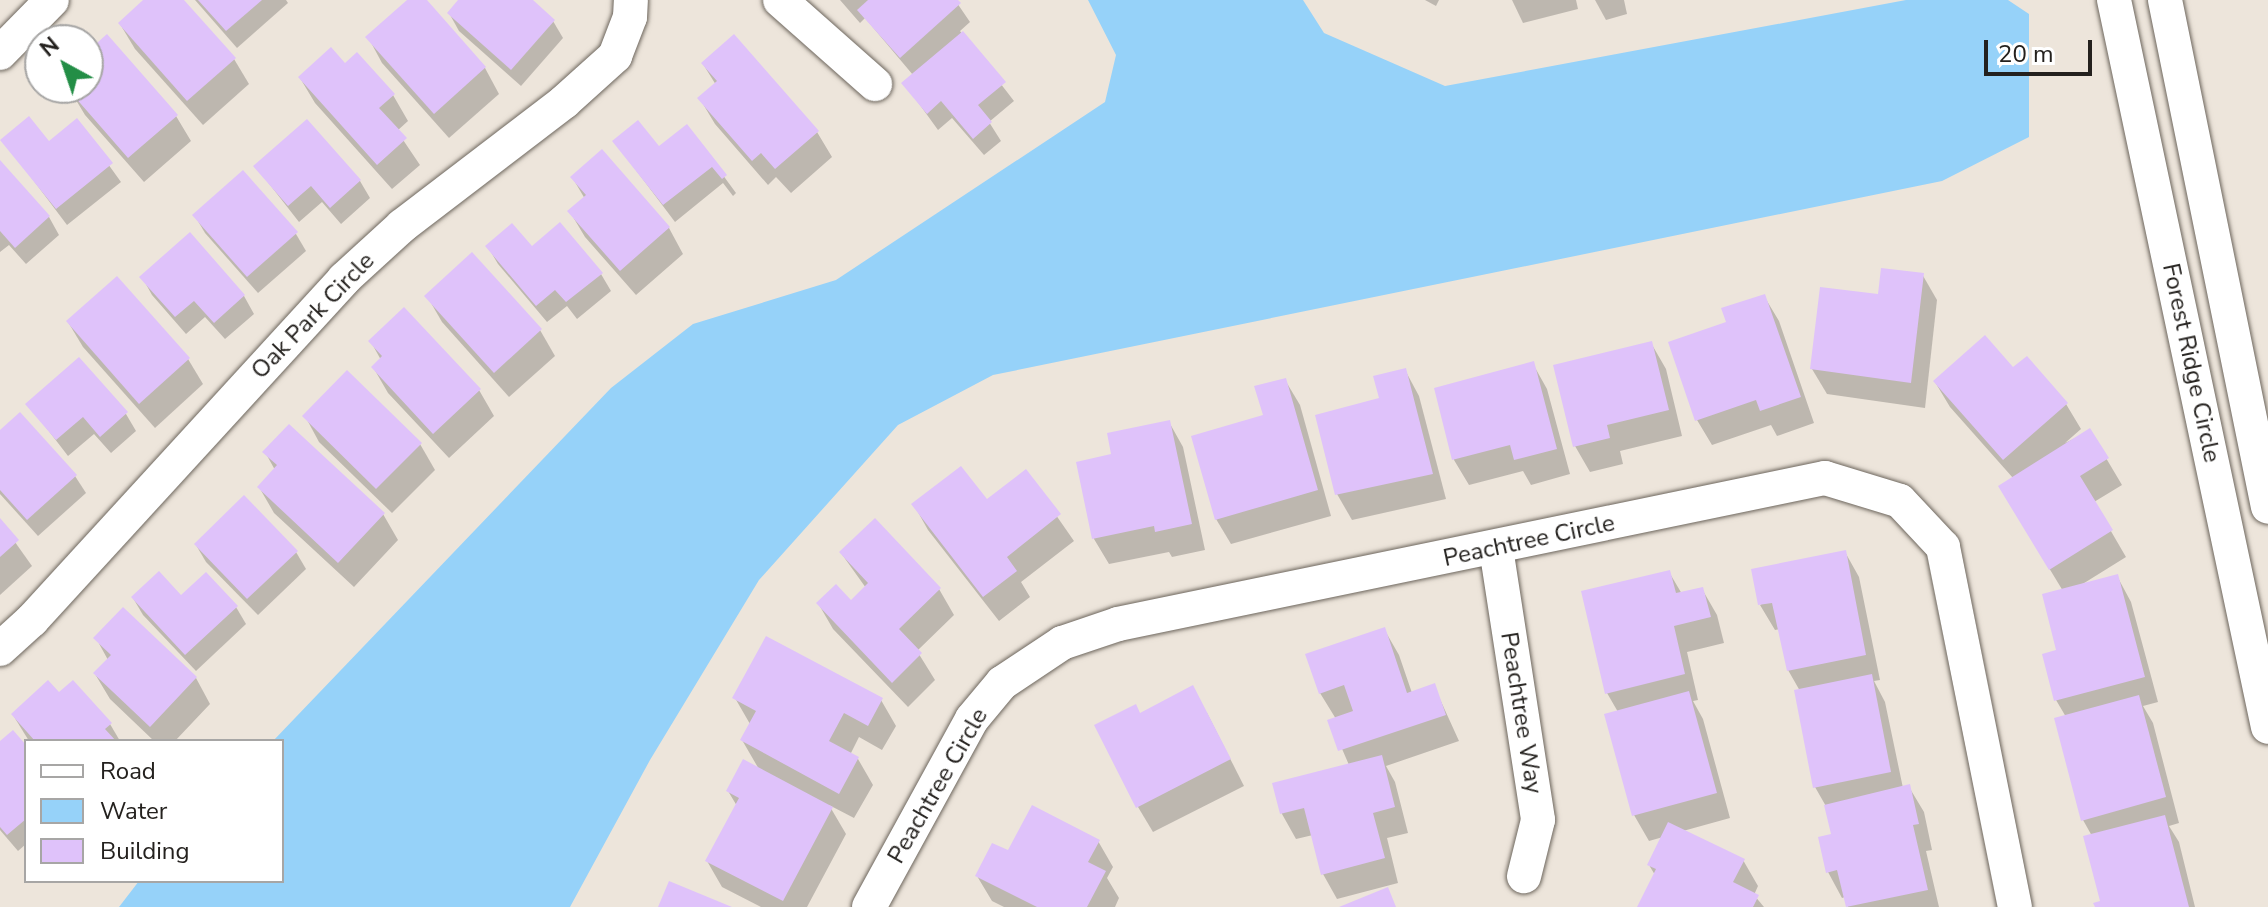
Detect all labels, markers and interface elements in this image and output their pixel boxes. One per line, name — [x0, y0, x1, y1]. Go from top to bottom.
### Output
north arrow — [24, 24, 104, 104]
scale bar — [1988, 24, 2096, 74]
text: N — [34, 30, 66, 64]
text: 20 m — [1998, 38, 2054, 70]
street label: Oak Park Circle — [246, 247, 380, 385]
street label: Forest Ridge Circle — [2156, 261, 2226, 465]
street label: Peachtree Circle — [1441, 509, 1617, 573]
street label: Peachtree Way — [1494, 630, 1548, 796]
street label: Peachtree Circle — [882, 703, 994, 869]
legend — [24, 739, 284, 883]
text: Road — [100, 755, 156, 787]
text: Water — [100, 795, 167, 827]
text: Building — [100, 835, 190, 867]

